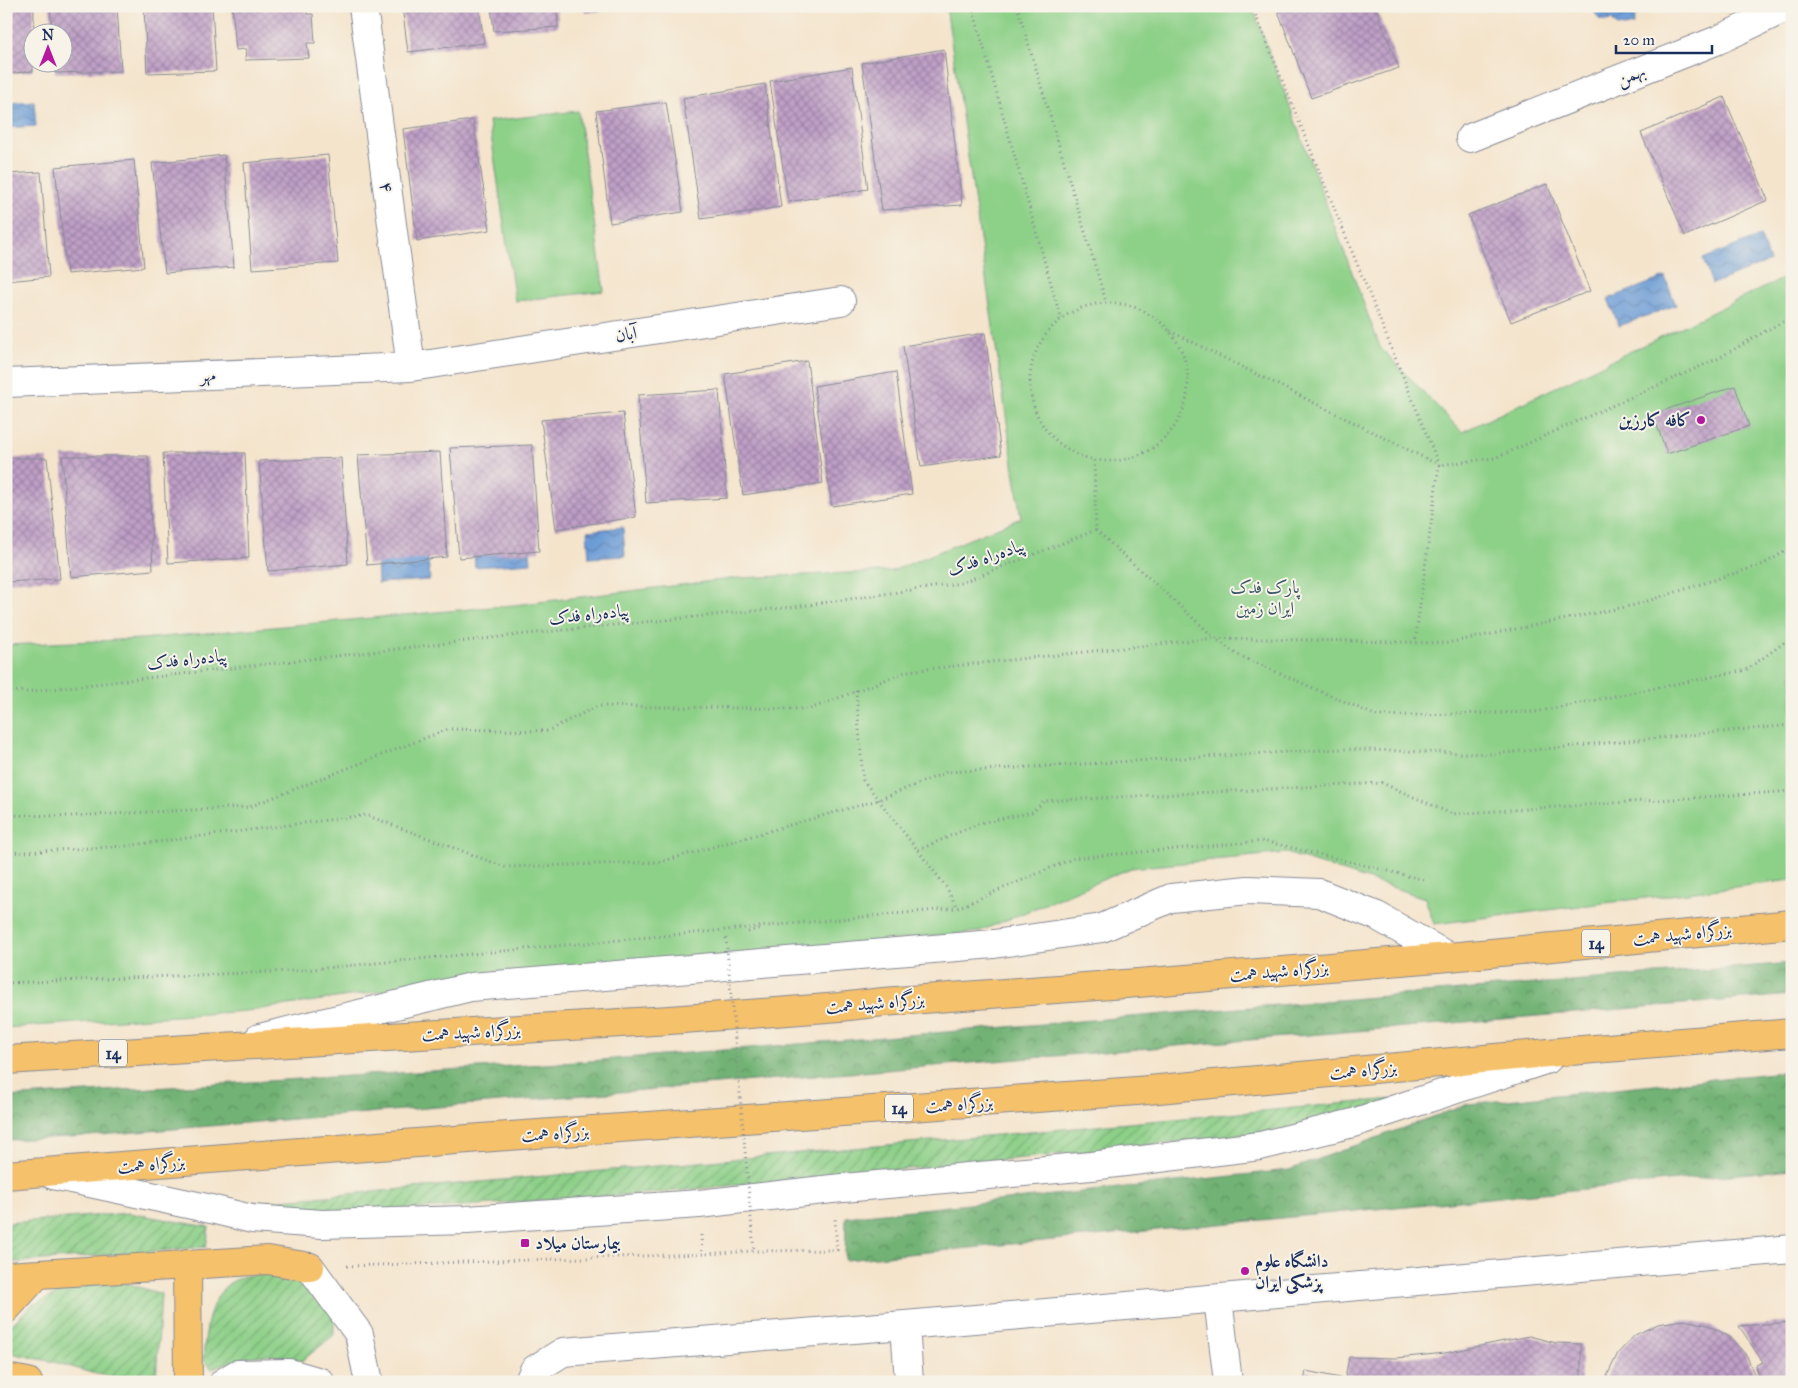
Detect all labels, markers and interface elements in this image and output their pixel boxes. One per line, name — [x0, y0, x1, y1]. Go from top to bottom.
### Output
north arrow — [22, 22, 72, 72]
scale bar — [1616, 22, 1712, 54]
text: N — [42, 27, 54, 44]
text: 20 m — [1623, 31, 1655, 49]
street label: بهمن — [1613, 59, 1649, 92]
street label: ۴ — [375, 180, 399, 194]
street label: آبان — [614, 321, 641, 347]
street label: مهر — [198, 364, 216, 387]
place label: کافه کارزین — [1618, 409, 1691, 431]
marker: کافه کارزین — [1695, 414, 1707, 426]
street label: پیاده‌راه فدک — [944, 533, 1029, 583]
park label: پارک فدک ایران زمین — [1230, 576, 1301, 619]
street label: پیاده‌راه فدک — [548, 599, 631, 632]
street label: پیاده‌راه فدک — [146, 644, 229, 677]
street label: بزرگراه شهید همت — [1631, 917, 1733, 951]
road number: 14 — [1582, 930, 1610, 956]
street label: بزرگراه شهید همت — [1229, 955, 1329, 987]
street label: بزرگراه شهید همت — [825, 987, 925, 1019]
street label: بزرگراه شهید همت — [421, 1017, 521, 1047]
road number: 14 — [99, 1040, 127, 1066]
street label: بزرگراه همت — [1328, 1055, 1398, 1084]
street label: بزرگراه همت — [924, 1090, 994, 1117]
road number: 14 — [885, 1094, 913, 1122]
street label: بزرگراه همت — [520, 1119, 590, 1146]
street label: بزرگراه همت — [116, 1149, 186, 1178]
place label: بیمارستان میلاد — [535, 1232, 621, 1254]
marker: بیمارستان میلاد — [519, 1237, 531, 1249]
place label: دانشگاه علوم پزشکی ایران — [1255, 1249, 1329, 1294]
marker: دانشگاه علوم پزشکی ایران — [1239, 1265, 1251, 1277]

